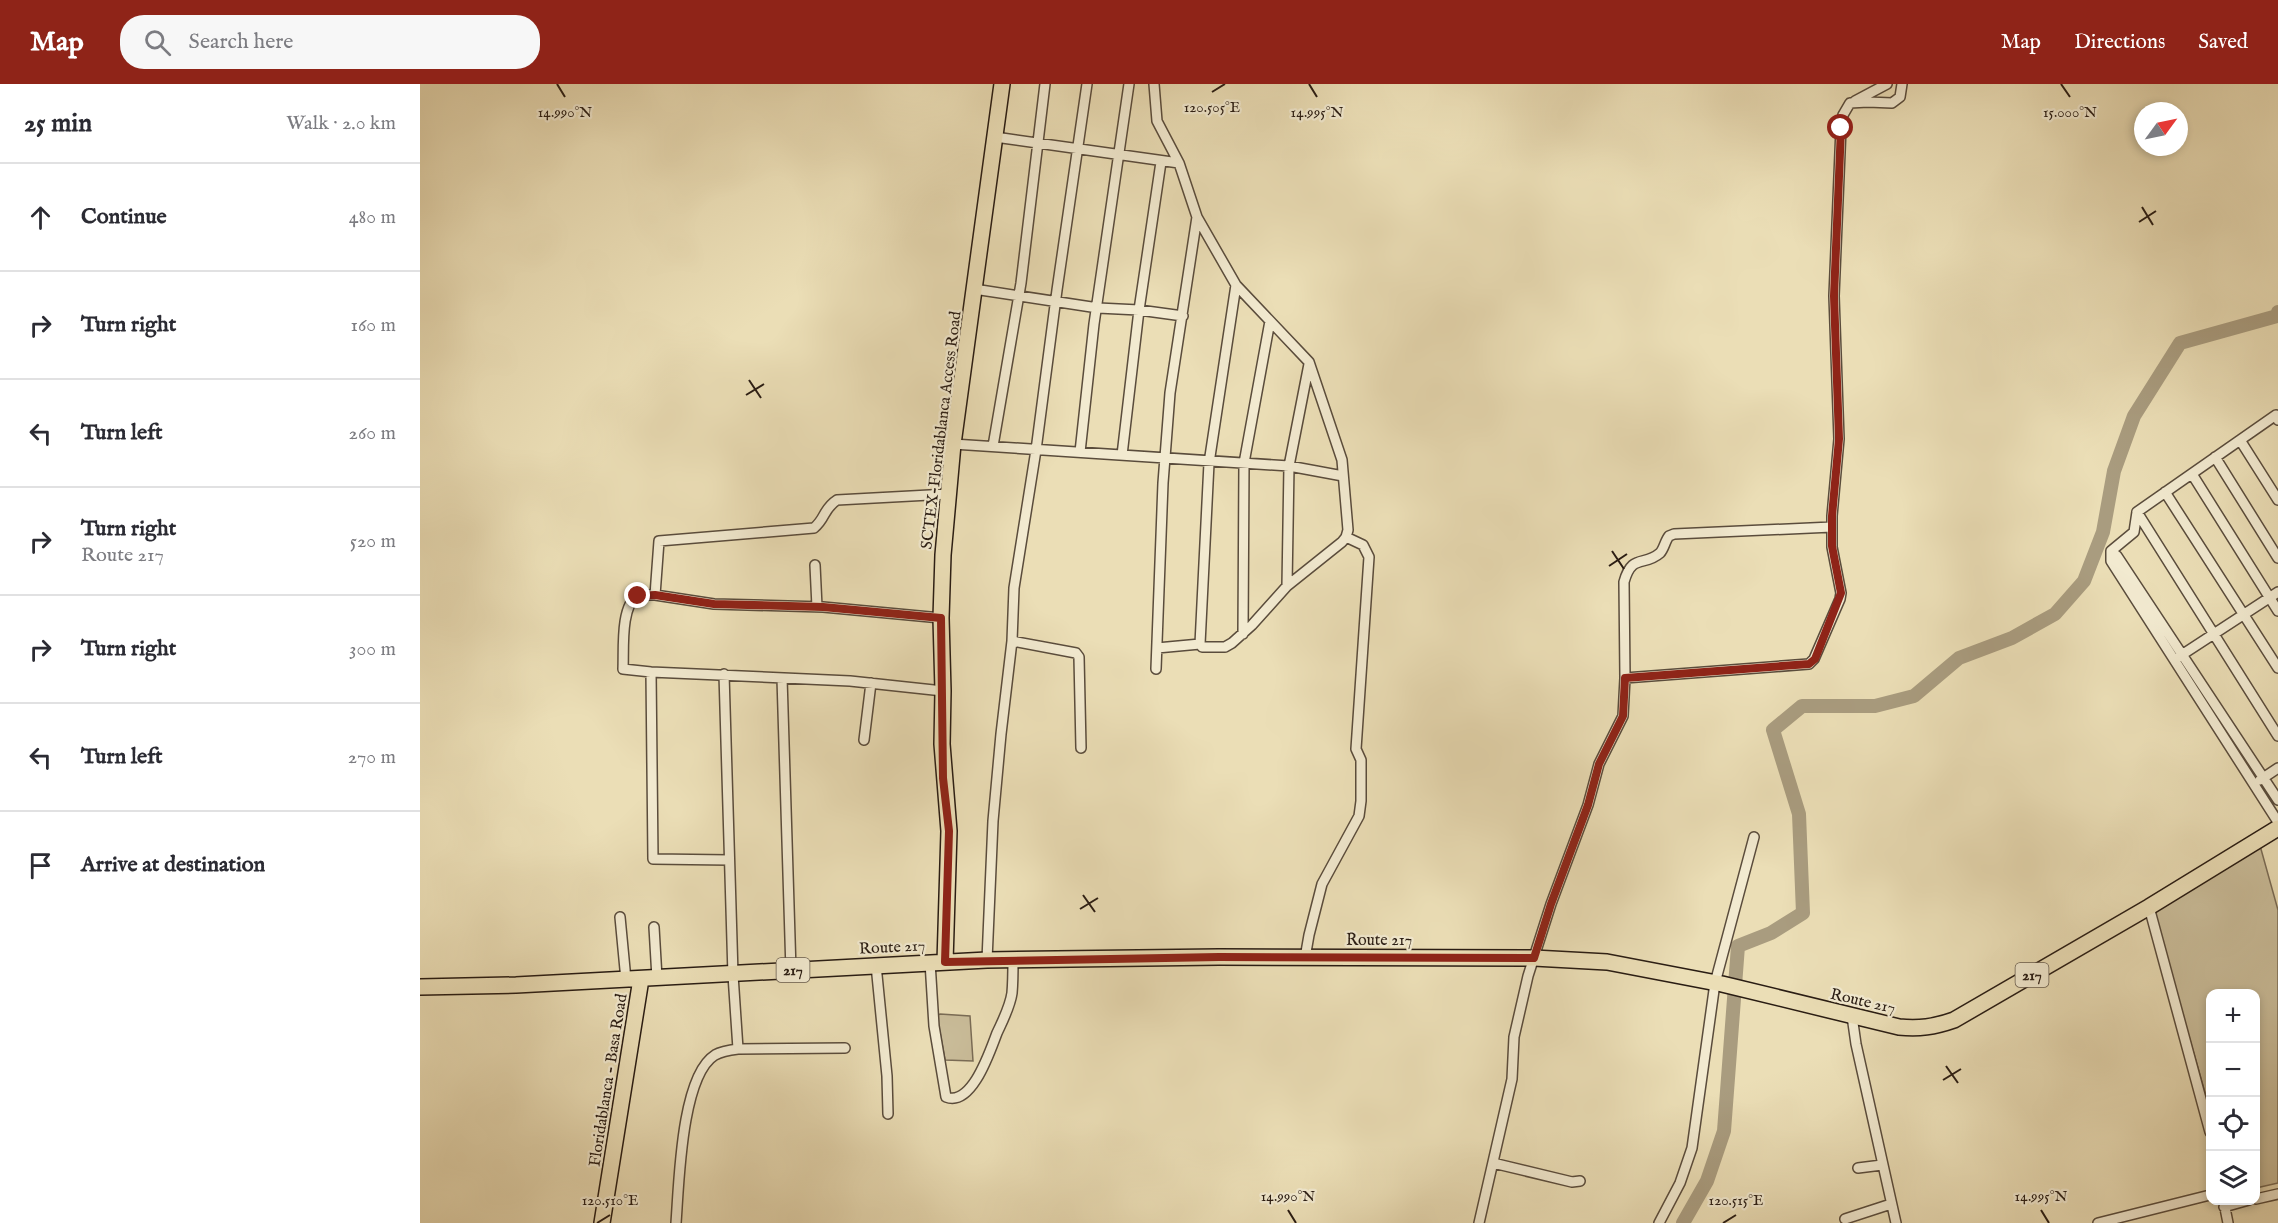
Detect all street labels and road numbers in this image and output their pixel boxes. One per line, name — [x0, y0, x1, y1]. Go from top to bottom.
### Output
street label: SCTEX-Floridablanca Access Road — [917, 310, 967, 550]
street label: Route 217 — [1346, 931, 1412, 951]
street label: Route 217 — [859, 936, 926, 960]
road number: 217 — [776, 958, 809, 982]
road number: 217 — [2016, 963, 2048, 987]
street label: Route 217 — [1828, 985, 1897, 1019]
street label: Floridablanca - Basa Road — [585, 992, 633, 1168]

